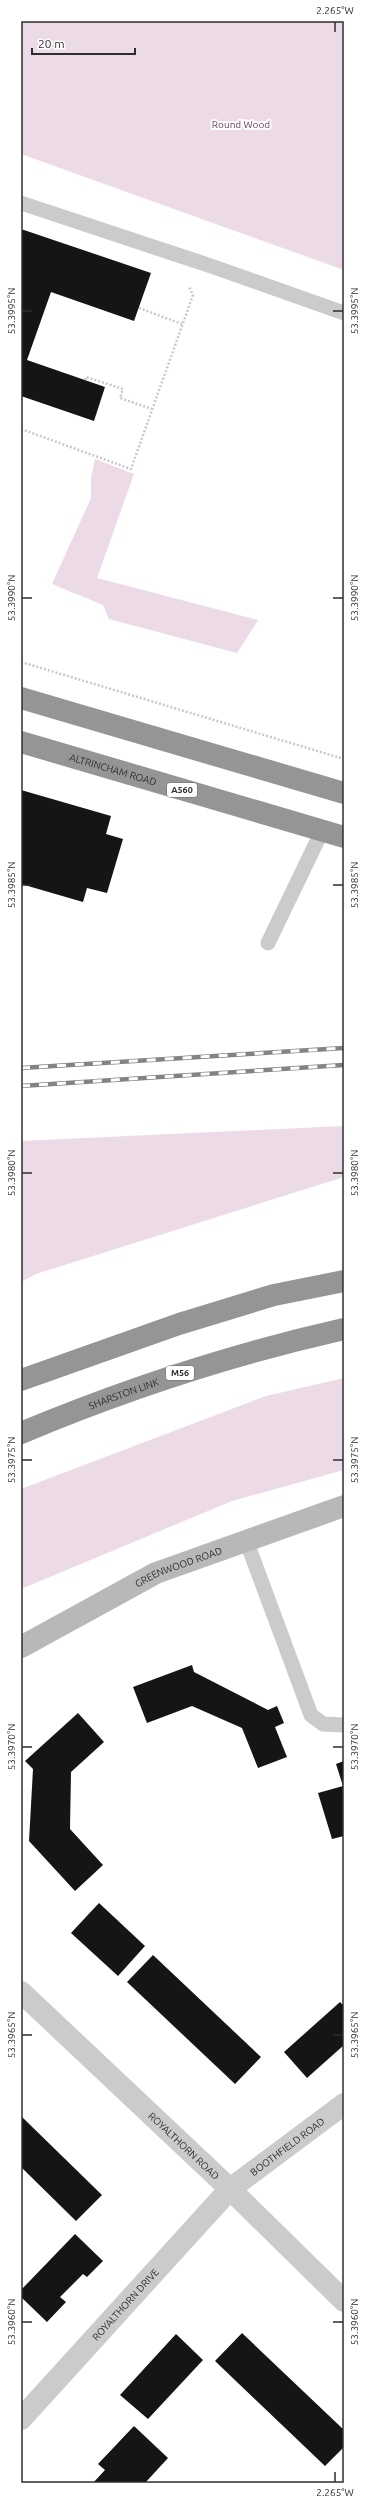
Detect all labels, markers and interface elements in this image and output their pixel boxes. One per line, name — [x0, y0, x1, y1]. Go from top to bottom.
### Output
text: 2.265°W — [316, 5, 354, 16]
scale bar — [32, 30, 135, 56]
text: 20 m — [38, 37, 65, 50]
park label: Round Wood — [212, 119, 270, 130]
text: 53.3995°N — [6, 288, 17, 334]
text: 53.3995°N — [349, 288, 360, 334]
text: 53.3990°N — [6, 575, 17, 621]
text: 53.3990°N — [349, 575, 360, 621]
street label: ALTRINCHAM ROAD — [68, 752, 158, 788]
road number: A560 — [167, 783, 197, 797]
text: 53.3985°N — [6, 862, 17, 908]
text: 53.3985°N — [349, 862, 360, 908]
text: 53.3980°N — [6, 1150, 17, 1196]
text: 53.3980°N — [349, 1150, 360, 1196]
road number: M56 — [166, 1366, 194, 1380]
street label: SHARSTON LINK — [87, 1376, 160, 1412]
text: 53.3975°N — [6, 1437, 17, 1483]
text: 53.3975°N — [349, 1437, 360, 1483]
street label: GREENWOOD ROAD — [133, 1545, 223, 1590]
text: 53.3970°N — [6, 1724, 17, 1770]
text: 53.3970°N — [349, 1724, 360, 1770]
text: 53.3965°N — [6, 2012, 17, 2058]
text: 53.3965°N — [349, 2012, 360, 2058]
street label: ROYALTHORN ROAD — [146, 2110, 221, 2182]
street label: BOOTHFIELD ROAD — [248, 2116, 327, 2178]
street label: ROYALTHORN DRIVE — [90, 2266, 161, 2343]
text: 53.3960°N — [6, 2299, 17, 2345]
text: 53.3960°N — [349, 2299, 360, 2345]
text: 2.265°W — [316, 2487, 354, 2498]

